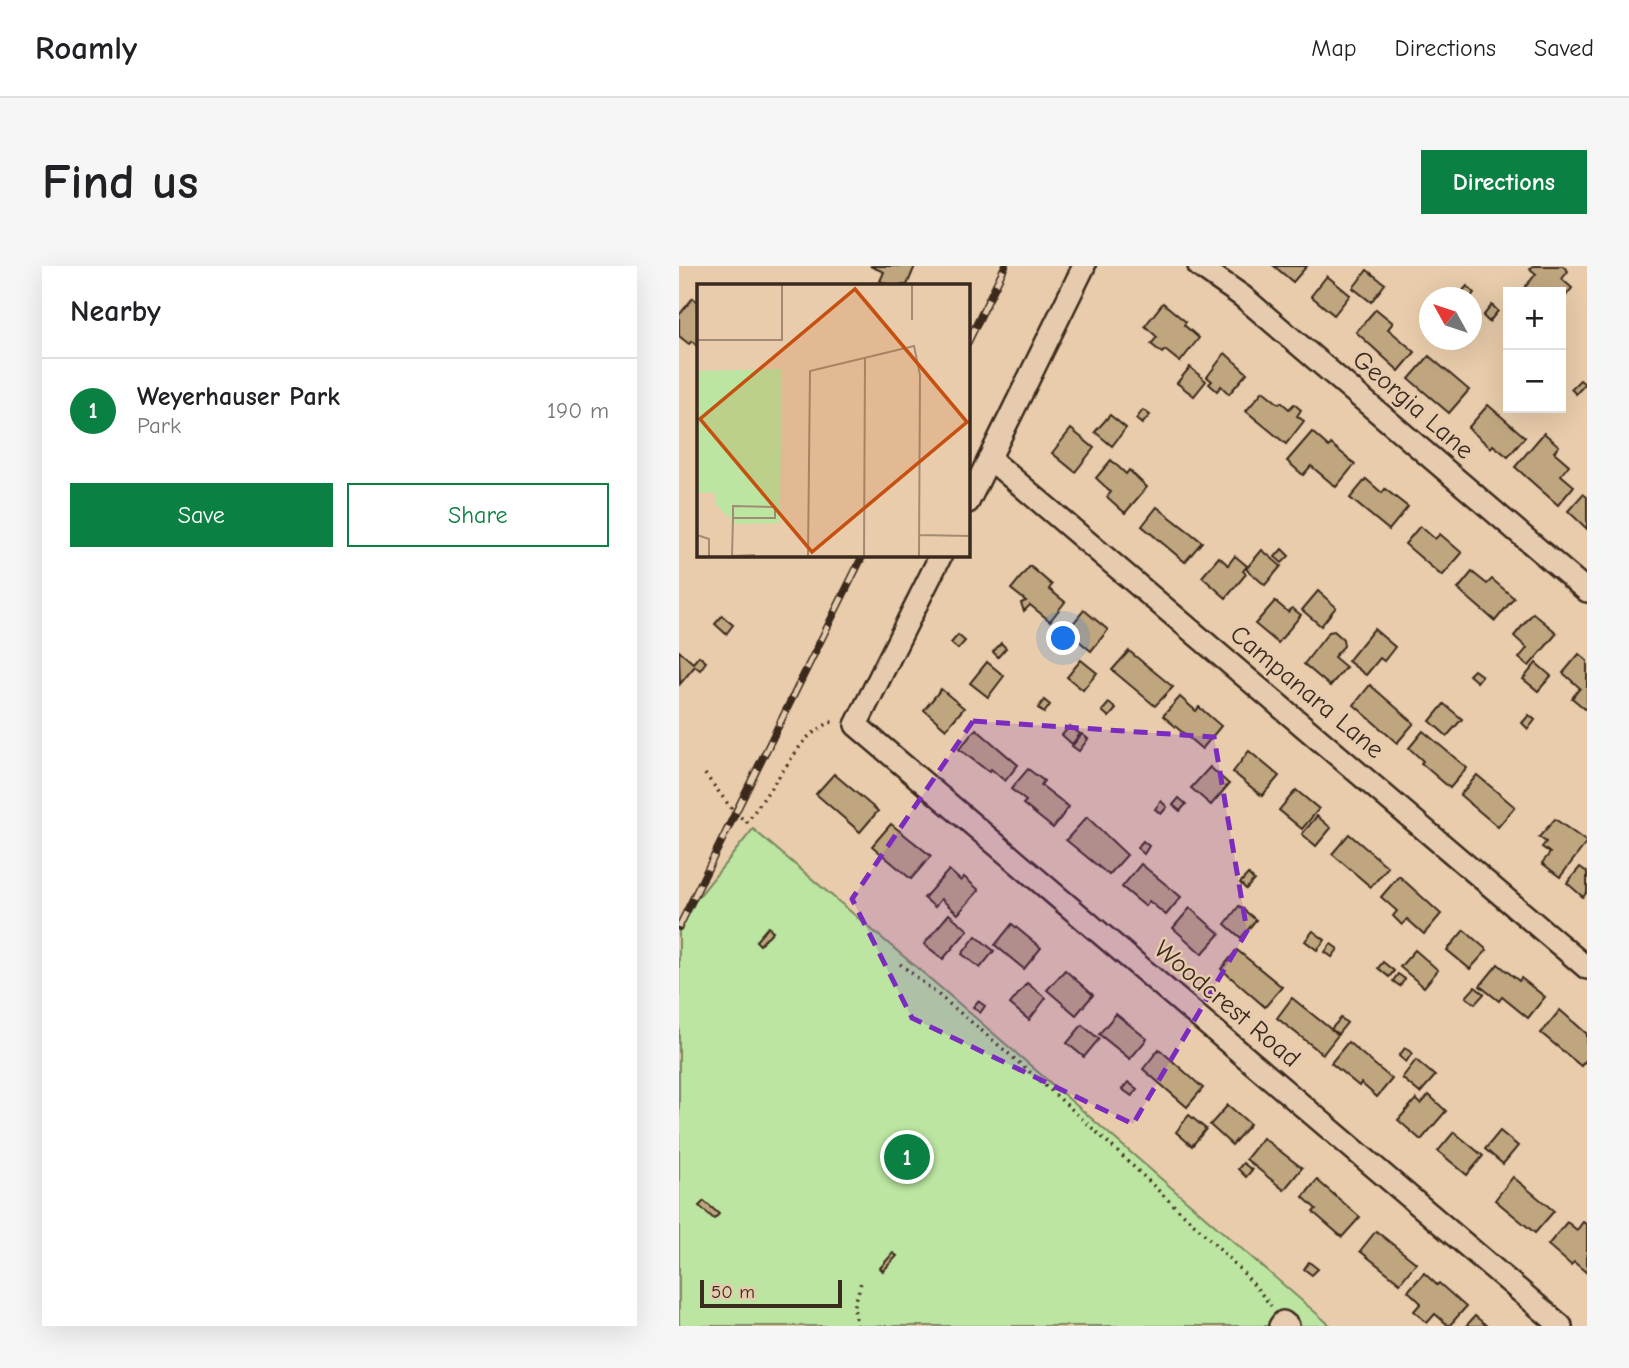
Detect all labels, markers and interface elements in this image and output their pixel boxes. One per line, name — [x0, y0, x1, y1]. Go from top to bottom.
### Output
text: Roamly — [35, 29, 137, 67]
text: Map — [1311, 34, 1357, 62]
text: Directions — [1395, 34, 1496, 62]
text: Saved — [1534, 34, 1594, 62]
button: Directions — [1421, 150, 1587, 214]
text: Find us — [42, 154, 198, 210]
inset map — [697, 284, 969, 556]
north arrow — [1419, 287, 1482, 350]
map controls — [1503, 287, 1566, 413]
button: + — [1503, 287, 1566, 350]
text: Nearby — [70, 294, 161, 329]
street label: Georgia Lane — [1347, 344, 1479, 466]
button: − — [1503, 350, 1566, 413]
text: Weyerhauser Park — [137, 382, 340, 412]
text: 1 — [88, 397, 98, 424]
text: 190 m — [547, 397, 609, 424]
text: Park — [137, 412, 181, 439]
button: Save — [70, 483, 333, 547]
button: Share — [347, 483, 609, 547]
street label: Campanara Lane — [1224, 619, 1390, 765]
your location — [1046, 621, 1080, 655]
street label: Woodcrest Road — [1148, 934, 1306, 1074]
pin: 1 — [884, 1131, 930, 1183]
scale bar — [700, 1277, 842, 1309]
text: 50 m — [711, 1281, 755, 1303]

